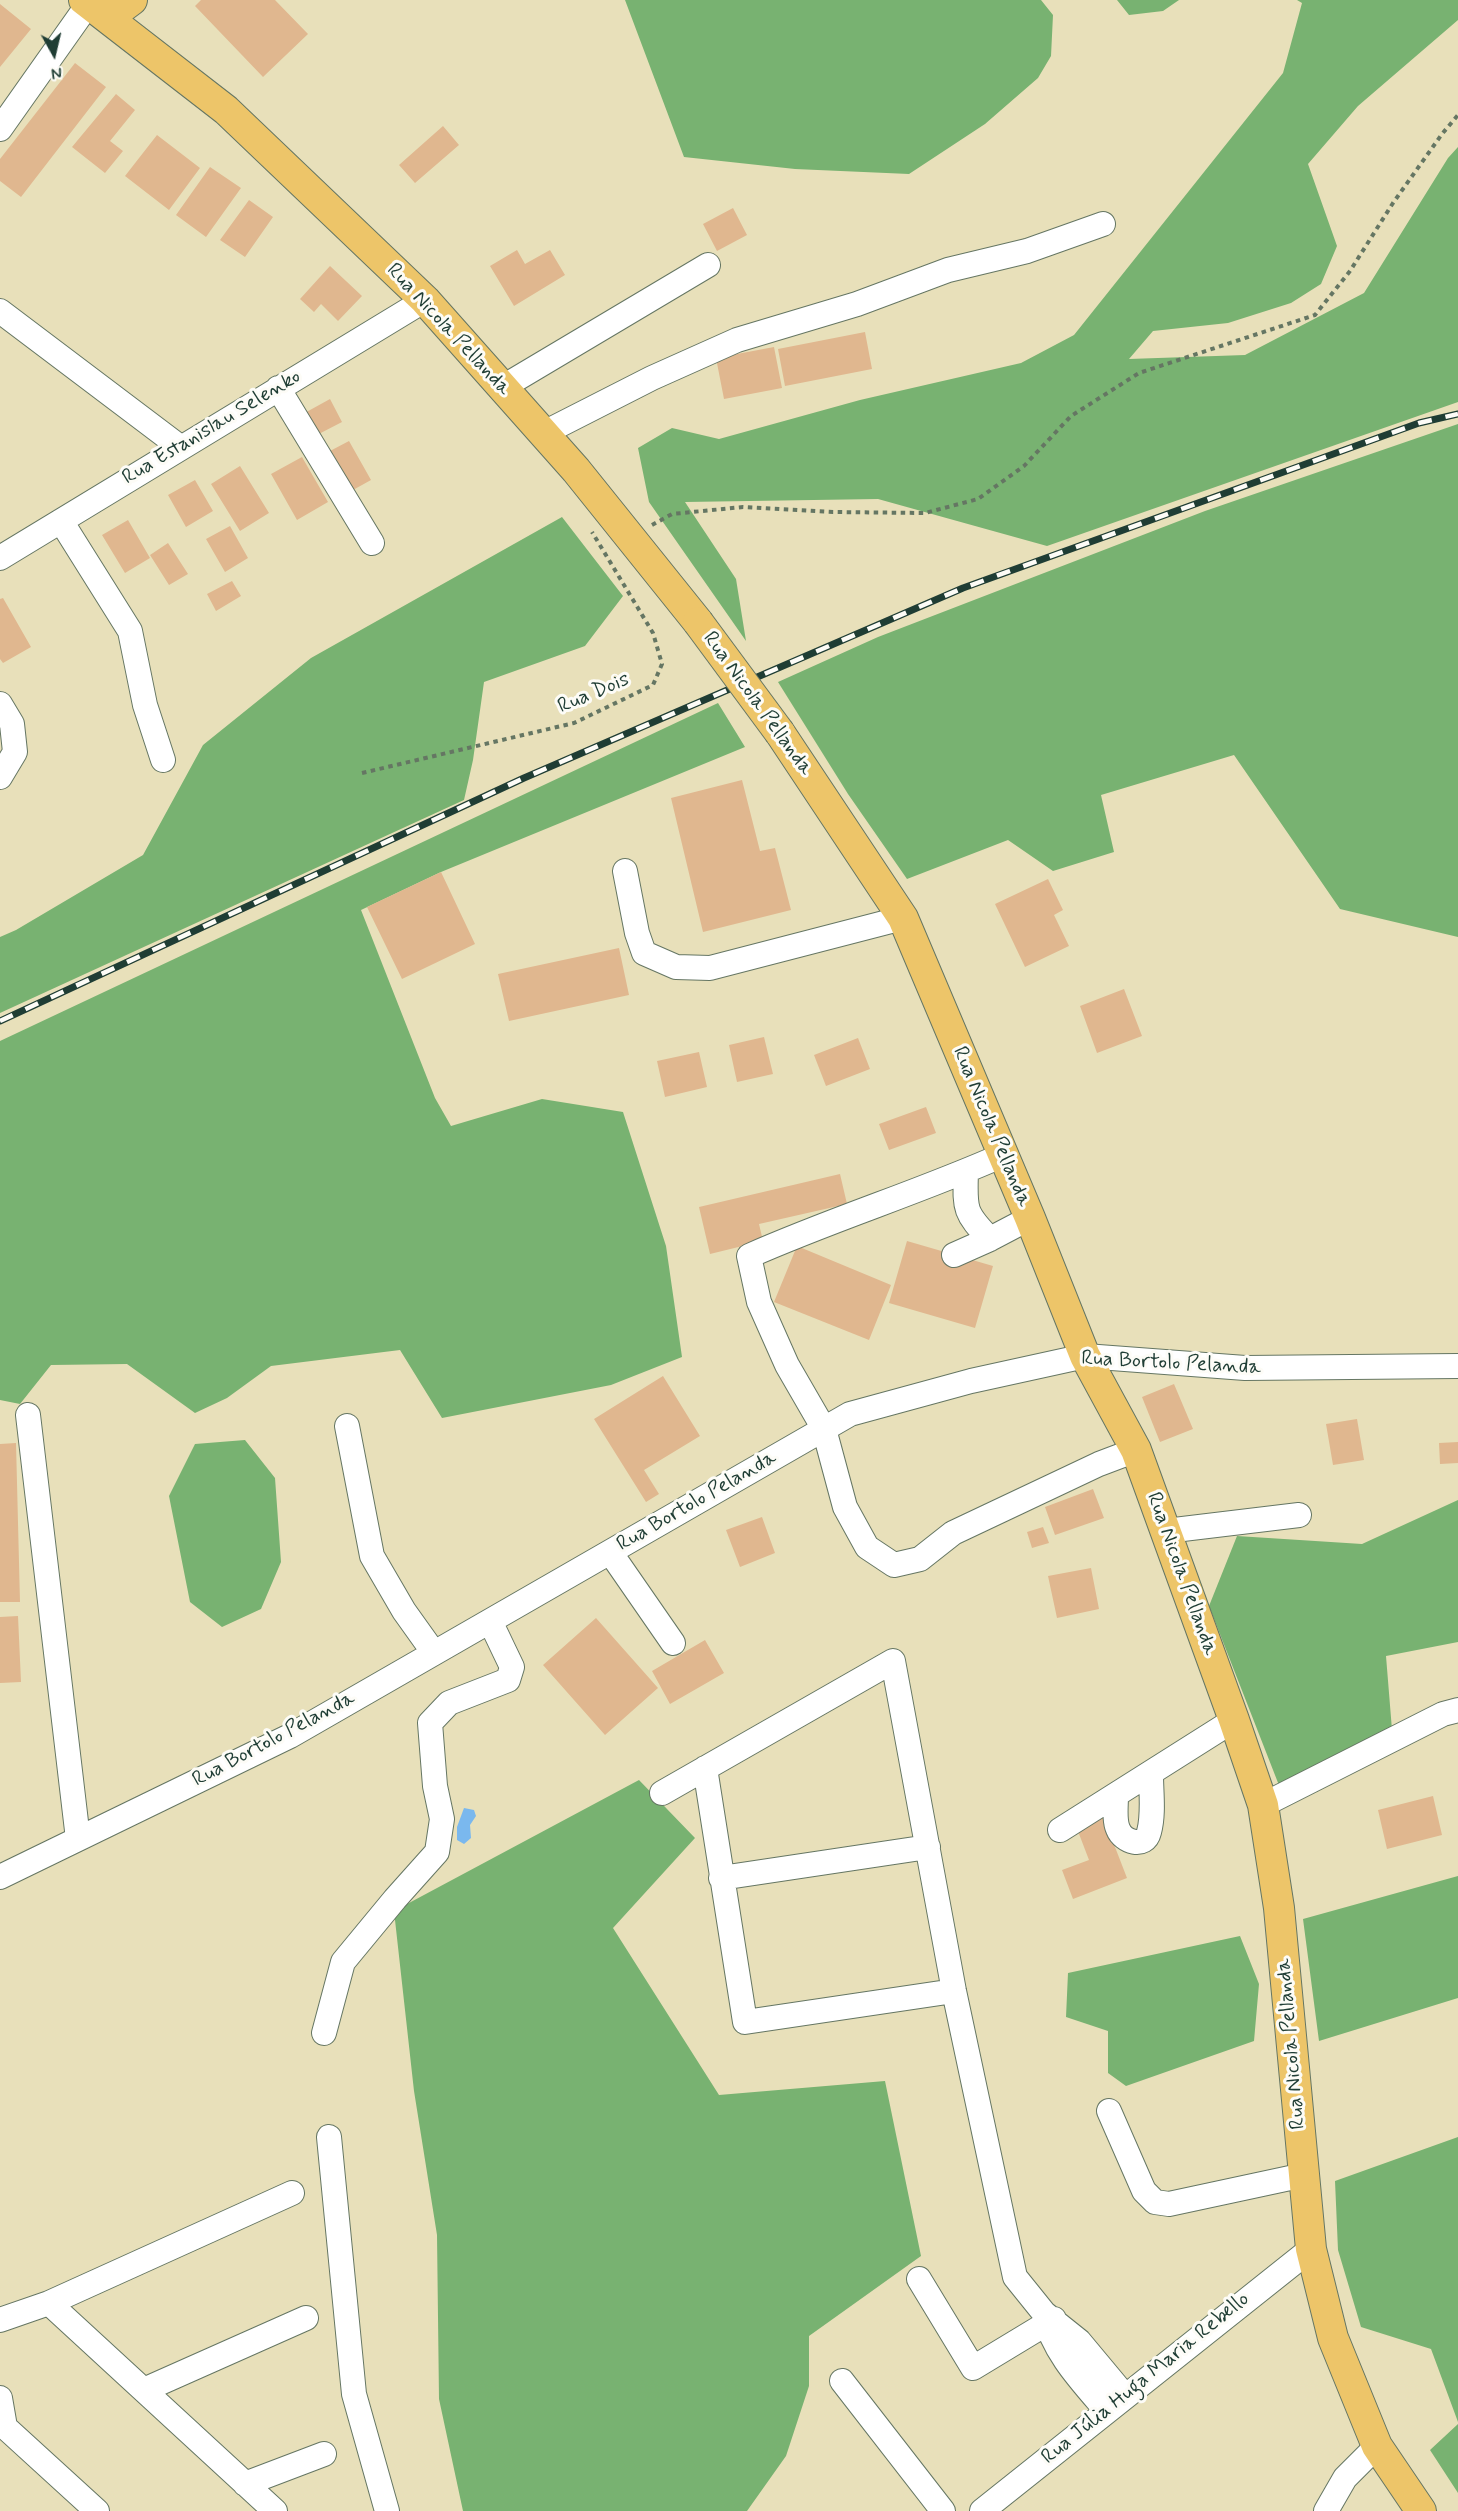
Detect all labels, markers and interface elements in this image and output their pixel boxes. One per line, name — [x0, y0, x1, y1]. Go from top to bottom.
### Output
north arrow — [24, 24, 84, 84]
text: N — [50, 61, 63, 83]
street label: Rua Nicola Pellanda — [380, 259, 516, 401]
street label: Rua Estanislau Selenko — [118, 365, 306, 491]
street label: Rua Nicola Pellanda — [696, 627, 818, 781]
street label: Rua Dois — [554, 668, 634, 720]
street label: Rua Nicola Pellanda — [946, 1043, 1036, 1211]
street label: Rua Bortolo Pelanda — [1080, 1347, 1262, 1381]
street label: Rua Bortolo Pelanda — [613, 1446, 781, 1558]
street label: Rua Nicola Pellanda — [1140, 1489, 1222, 1659]
street label: Rua Bortolo Pelanda — [189, 1687, 359, 1793]
street label: Rua Nicola Pellanda — [1272, 1958, 1312, 2130]
street label: Rua Júlia Huga Maria Rebello — [1037, 2287, 1255, 2471]

